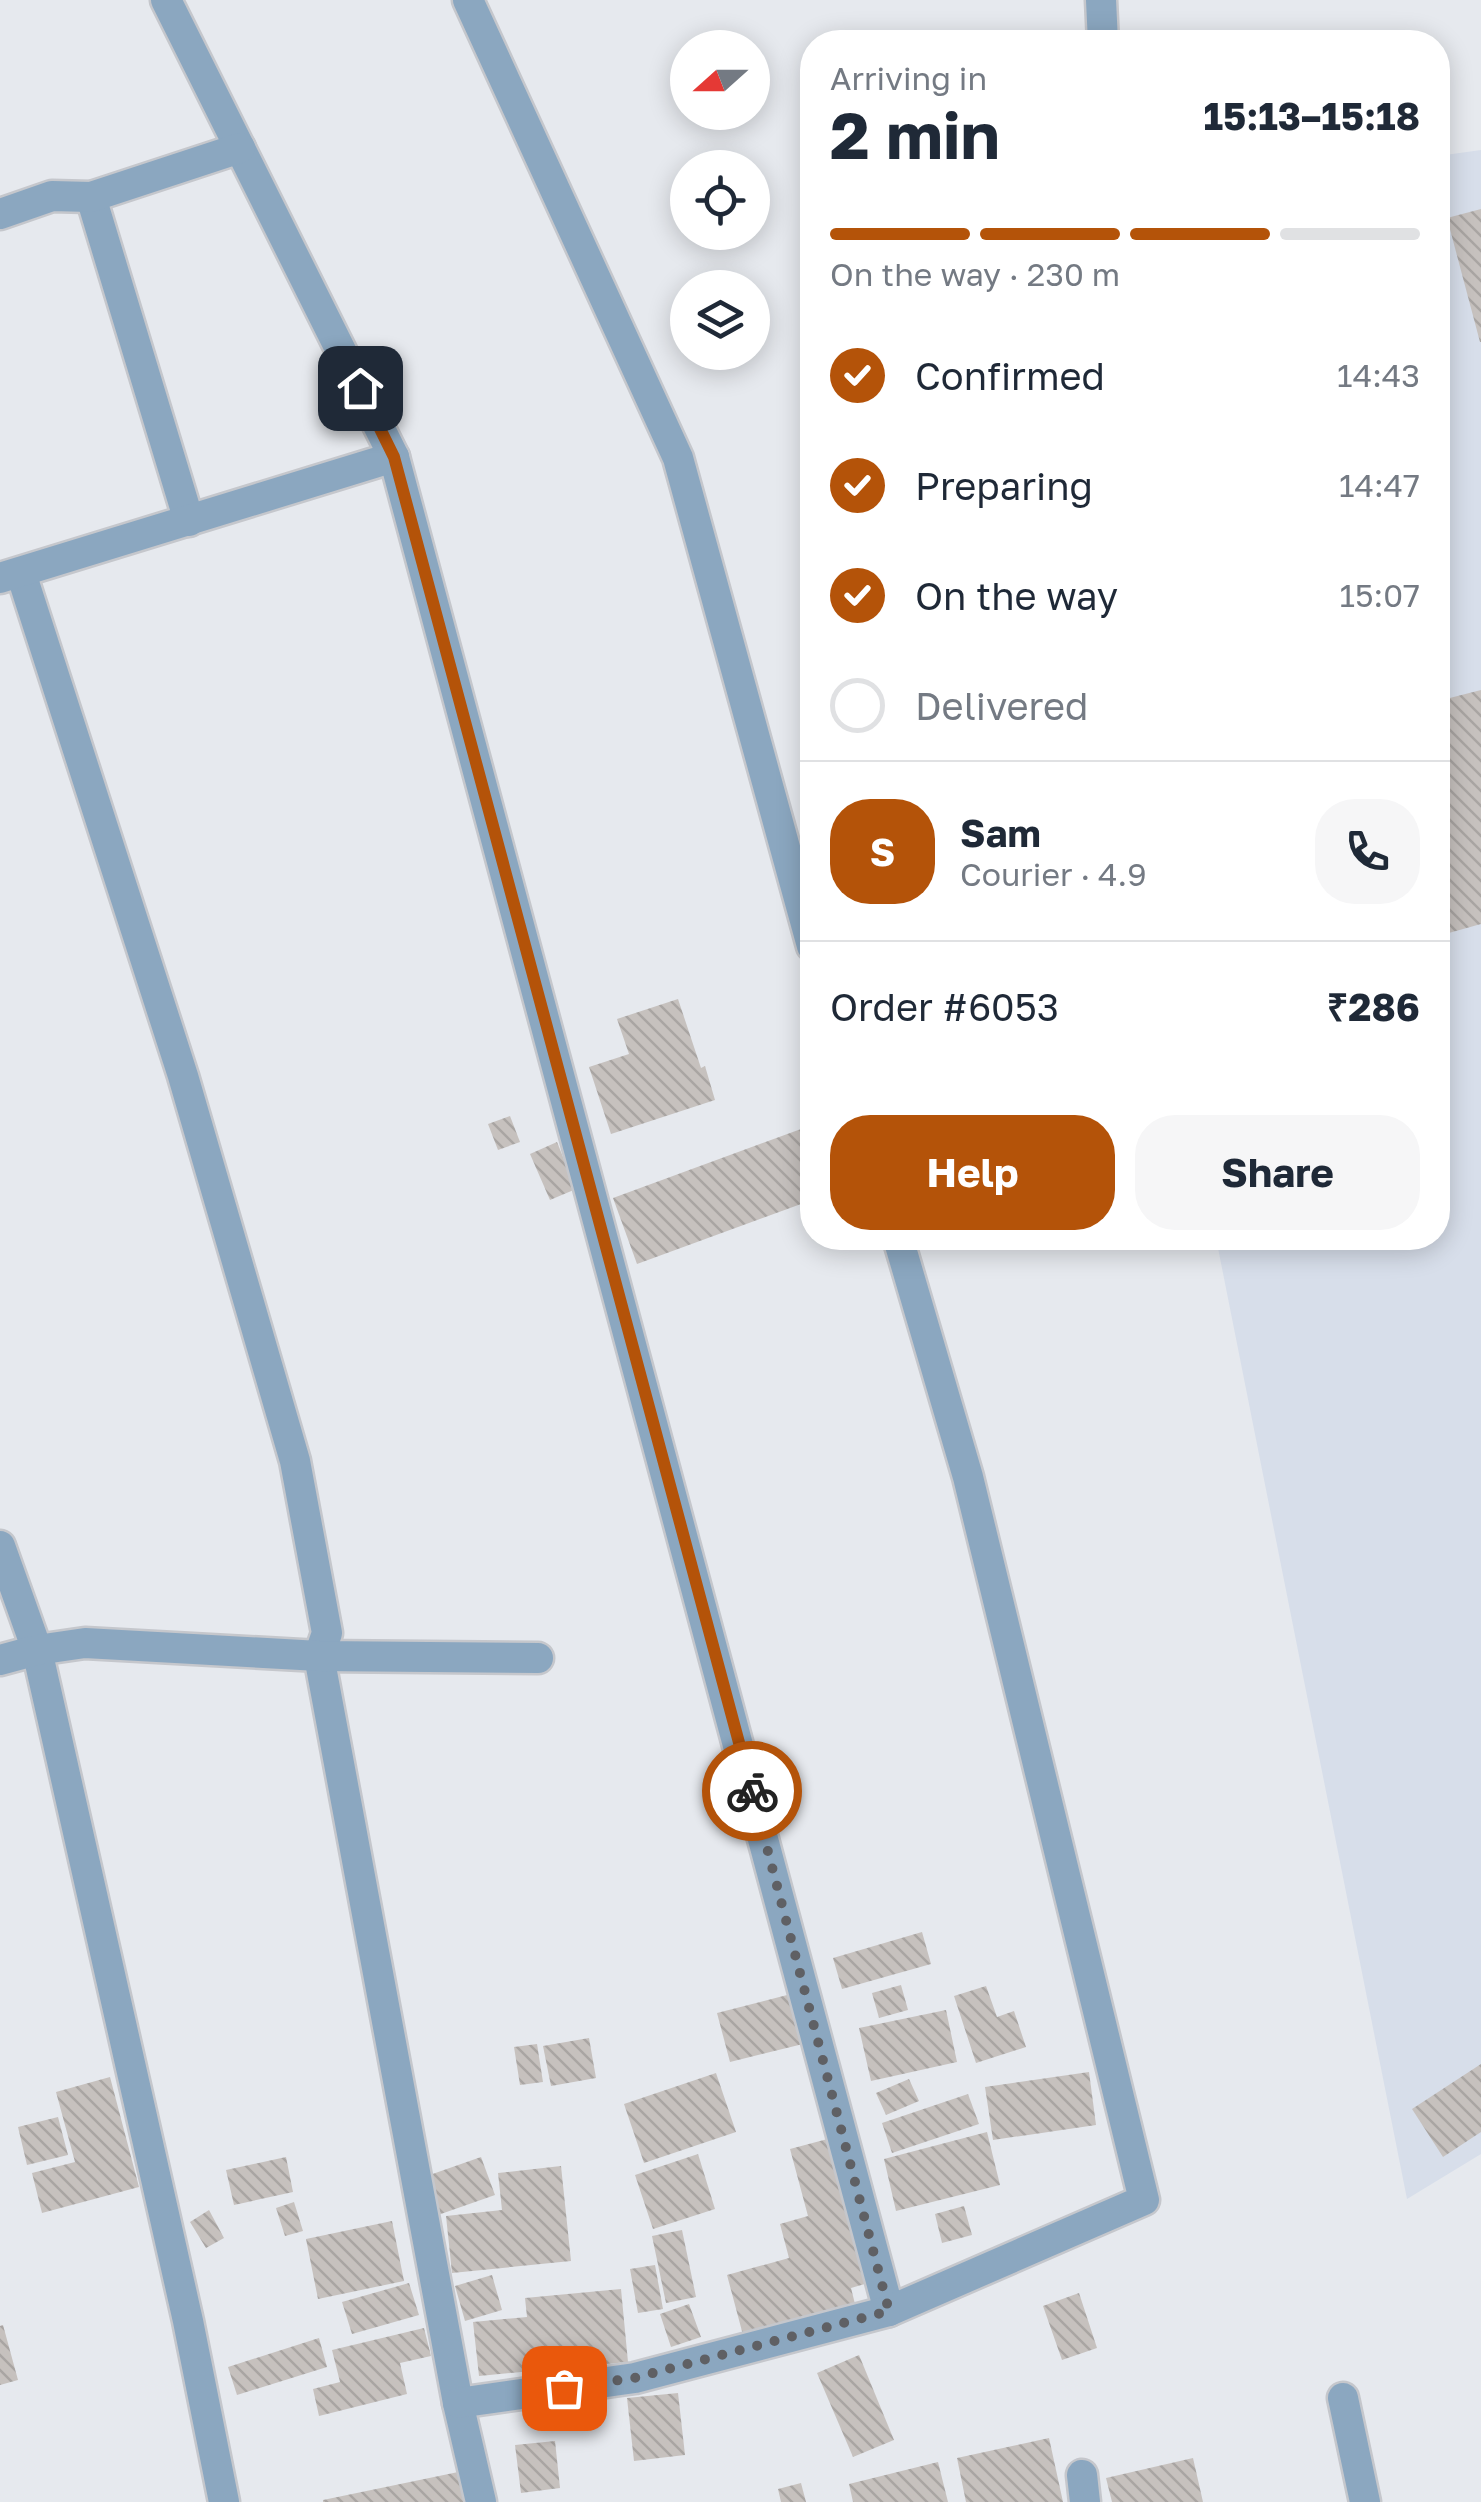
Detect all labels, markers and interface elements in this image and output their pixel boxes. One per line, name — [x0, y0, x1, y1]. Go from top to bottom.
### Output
north arrow — [670, 30, 770, 130]
map controls — [670, 30, 770, 370]
text: Arriving in — [830, 59, 987, 97]
text: 15:13–15:18 — [1203, 93, 1420, 138]
text: 2 min — [830, 95, 1000, 173]
button: locate — [670, 150, 770, 250]
text: On the way · 230 m — [830, 255, 1120, 293]
button: layers — [670, 270, 770, 370]
pin — [318, 346, 403, 431]
icon: check — [830, 348, 885, 403]
text: Confirmed — [915, 353, 1105, 398]
text: 14:43 — [1337, 356, 1420, 394]
icon: home — [333, 361, 388, 416]
icon: check — [830, 458, 885, 513]
text: Preparing — [915, 463, 1093, 508]
text: 14:47 — [1339, 466, 1420, 504]
icon: check — [830, 568, 885, 623]
text: On the way — [915, 573, 1118, 618]
text: 15:07 — [1340, 576, 1420, 614]
text: Delivered — [915, 683, 1088, 728]
button: phone — [1315, 799, 1420, 904]
text: Sam — [960, 810, 1041, 855]
text: S — [870, 829, 895, 874]
text: Courier · 4.9 — [960, 855, 1147, 893]
text: Order #6053 — [830, 984, 1059, 1029]
text: ₹286 — [1327, 984, 1420, 1029]
button: Help — [830, 1115, 1115, 1230]
button: Share — [1135, 1115, 1420, 1230]
courier — [702, 1741, 802, 1841]
icon: bike — [725, 1764, 780, 1819]
pin — [522, 2346, 607, 2431]
icon: bag — [537, 2361, 592, 2416]

